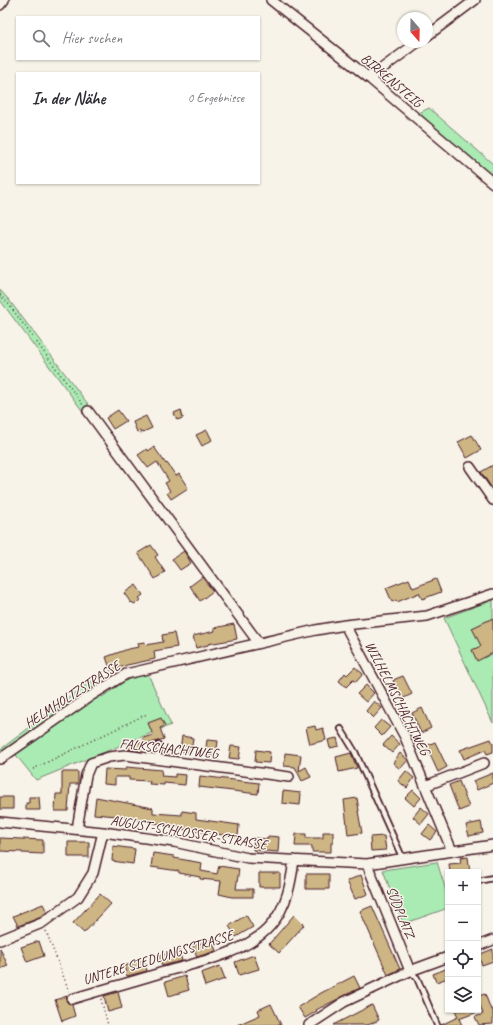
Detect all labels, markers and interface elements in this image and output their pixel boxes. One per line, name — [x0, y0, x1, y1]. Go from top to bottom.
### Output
north arrow — [397, 12, 433, 48]
search box — [16, 16, 260, 60]
icon: search — [30, 27, 52, 49]
text: Hier suchen — [62, 29, 122, 48]
street label: BIRKENSTEIG — [357, 50, 428, 112]
text: In der Nähe — [32, 88, 105, 109]
text: 0 Ergebnisse — [188, 90, 244, 106]
street label: WILHELMSCHACHTWEG — [362, 639, 435, 760]
street label: HELMHOLTZSTRASSE — [21, 656, 125, 732]
street label: FALKSCHACHTWEG — [119, 735, 221, 762]
street label: AUGUST-SCHLOSSER-STRASSE — [109, 812, 271, 854]
map controls — [445, 869, 481, 1013]
button: + — [445, 869, 481, 905]
street label: SÜDPLATZ — [382, 884, 420, 943]
button: − — [445, 905, 481, 941]
street label: UNTERE SIEDLUNGSSTRASSE — [81, 926, 237, 988]
button: locate — [445, 941, 481, 977]
button: layers — [445, 977, 481, 1013]

